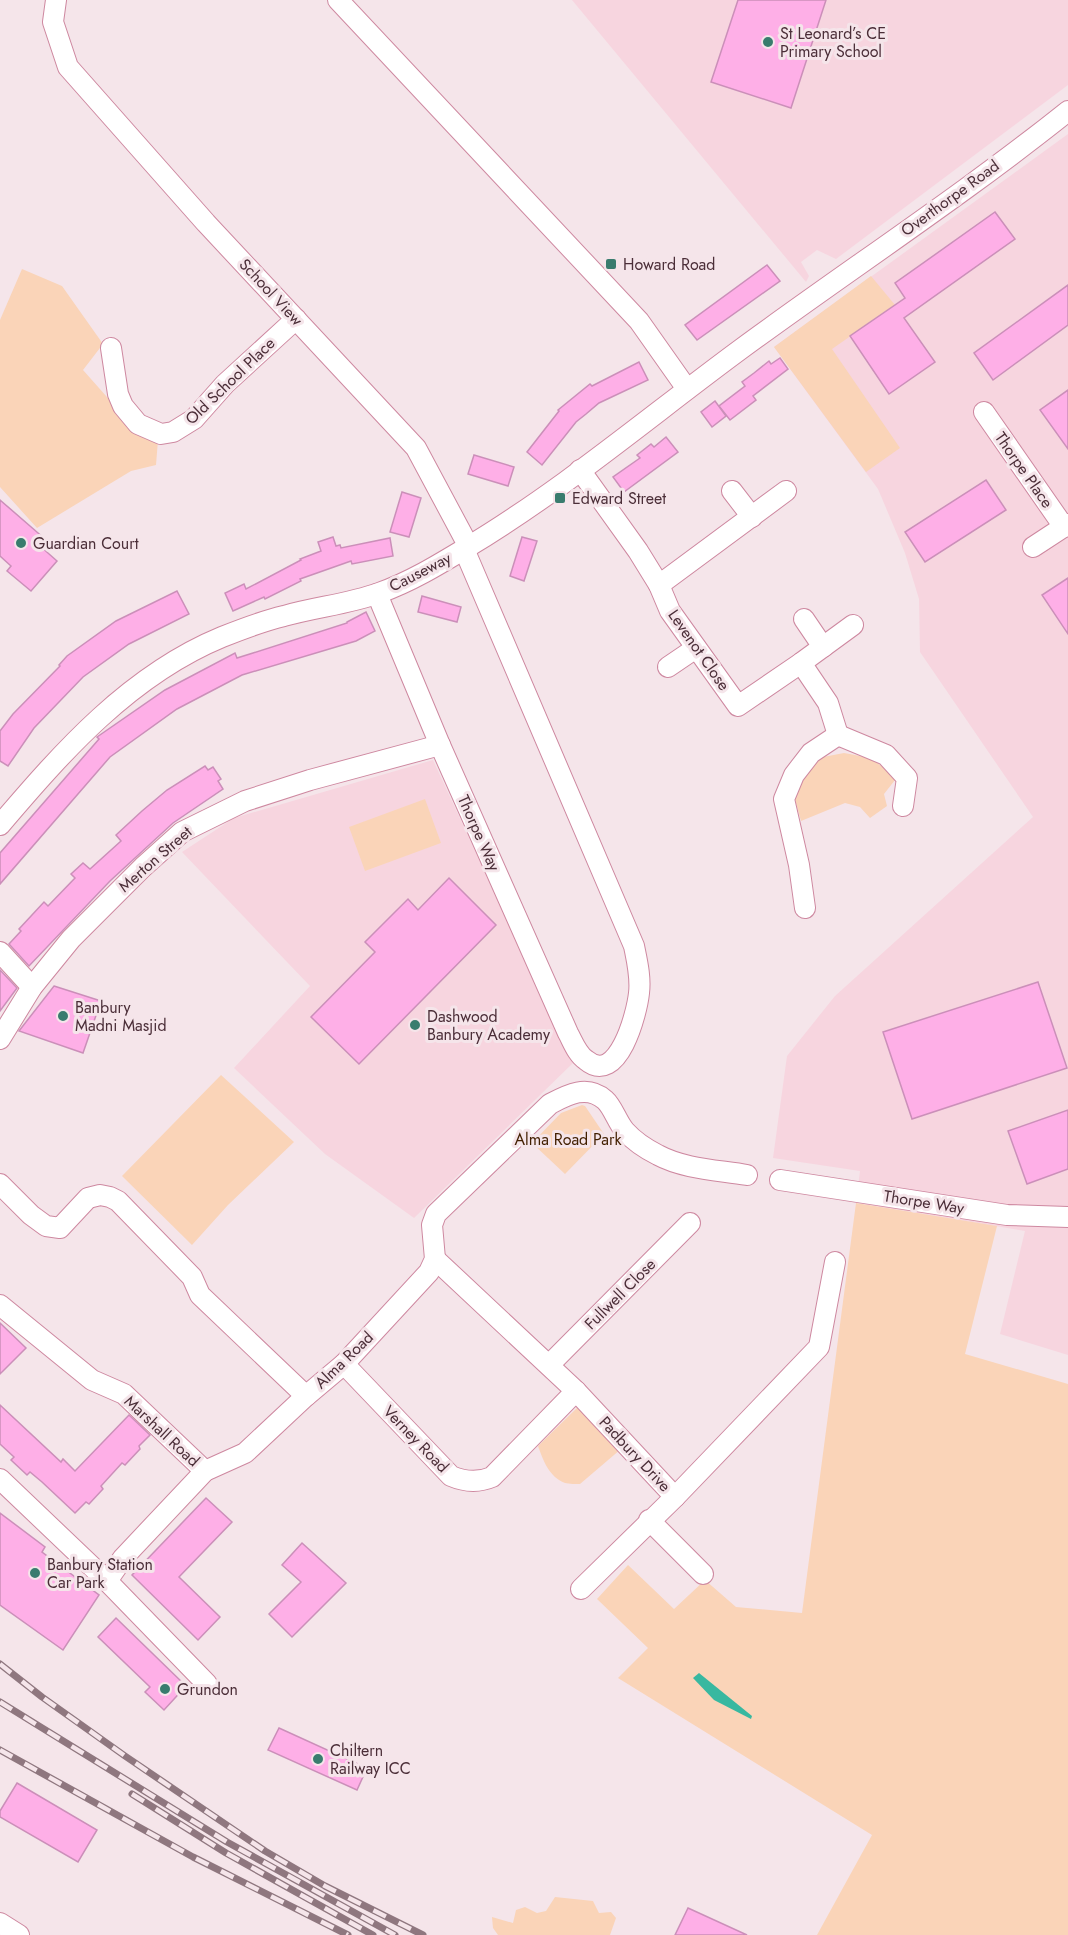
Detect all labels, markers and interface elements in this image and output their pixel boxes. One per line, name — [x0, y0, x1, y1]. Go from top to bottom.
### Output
place label: St Leonard’s CE Primary School — [780, 22, 886, 63]
marker: St Leonard’s CE Primary School — [761, 35, 775, 49]
street label: Overthorpe Road — [896, 154, 1004, 242]
street label: School View — [234, 253, 308, 331]
place label: Howard Road — [623, 253, 715, 276]
marker: Howard Road — [604, 257, 618, 271]
street label: Old School Place — [180, 332, 280, 430]
street label: Thorpe Place — [989, 427, 1059, 513]
place label: Edward Street — [572, 487, 666, 510]
marker: Edward Street — [553, 491, 567, 505]
place label: Guardian Court — [33, 532, 139, 555]
marker: Guardian Court — [14, 536, 28, 550]
street label: Causeway — [385, 546, 456, 597]
street label: Levenot Close — [663, 605, 735, 695]
street label: Thorpe Way — [452, 791, 506, 876]
street label: Merton Street — [113, 820, 197, 897]
place label: Banbury Madni Masjid — [75, 996, 167, 1037]
place label: Dashwood Banbury Academy — [427, 1005, 551, 1046]
marker: Banbury Madni Masjid — [56, 1009, 70, 1023]
marker: Dashwood Banbury Academy — [408, 1018, 422, 1032]
park label: Alma Road Park — [514, 1128, 622, 1151]
street label: Thorpe Way — [882, 1184, 967, 1220]
street label: Fullwell Close — [579, 1253, 661, 1335]
street label: Alma Road — [309, 1326, 379, 1394]
street label: Marshall Road — [119, 1390, 205, 1472]
street label: Verney Road — [378, 1400, 454, 1478]
street label: Padbury Drive — [594, 1411, 676, 1497]
place label: Banbury Station Car Park — [47, 1553, 153, 1594]
marker: Banbury Station Car Park — [28, 1566, 42, 1580]
place label: Grundon — [177, 1678, 238, 1701]
marker: Grundon — [158, 1682, 172, 1696]
place label: Chiltern Railway ICC — [330, 1739, 411, 1780]
marker: Chiltern Railway ICC — [311, 1752, 325, 1766]

